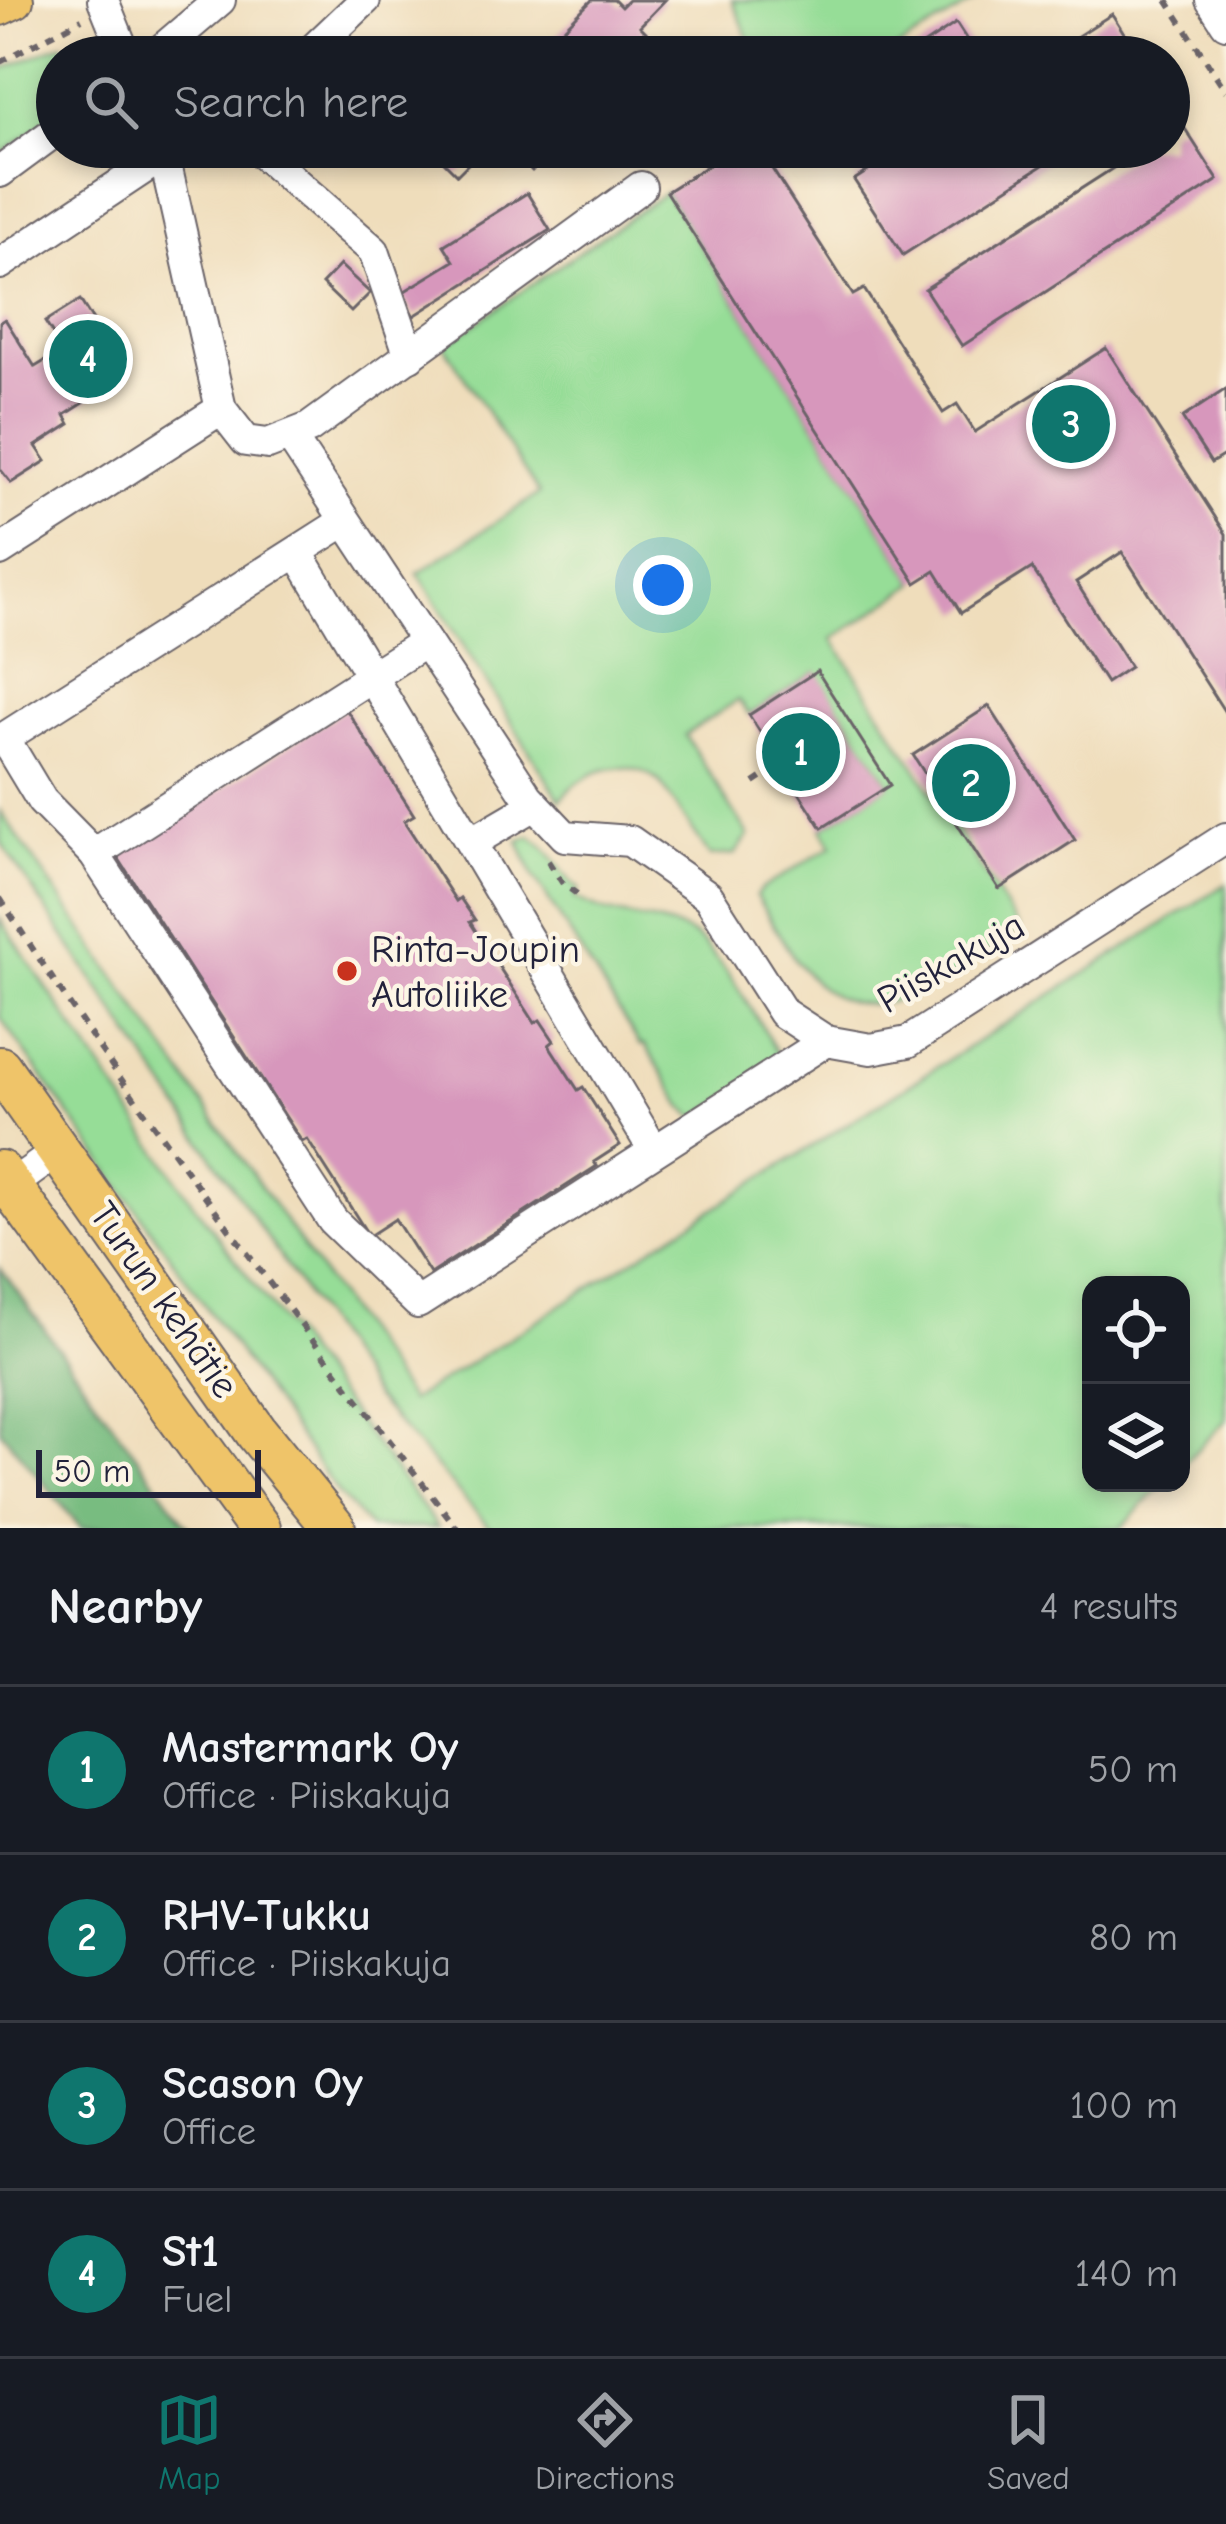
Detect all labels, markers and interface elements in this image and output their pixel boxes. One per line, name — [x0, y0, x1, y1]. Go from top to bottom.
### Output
search box — [36, 36, 1190, 168]
icon: search — [78, 69, 144, 135]
text: Search here — [174, 76, 408, 128]
pin: 4 — [49, 314, 127, 404]
pin: 3 — [1032, 379, 1110, 469]
your location — [633, 555, 693, 615]
pin: 1 — [762, 707, 840, 797]
pin: 2 — [932, 738, 1010, 828]
street label: Piiskakuja — [870, 903, 1032, 1023]
place label: Rinta-Joupin Autoliike — [371, 927, 580, 1017]
marker: Rinta-Joupin Autoliike — [334, 958, 360, 984]
street label: Turun kehätie — [80, 1194, 248, 1406]
map controls — [1082, 1276, 1190, 1492]
button: locate — [1082, 1276, 1190, 1384]
button: layers — [1082, 1384, 1190, 1492]
scale bar — [36, 1444, 261, 1497]
text: 50 m — [54, 1452, 130, 1490]
text: Nearby — [48, 1577, 202, 1636]
text: 4 results — [1040, 1584, 1178, 1629]
text: Mastermark Oy — [162, 1721, 458, 1773]
text: 1 — [79, 1747, 95, 1792]
text: 50 m — [1088, 1747, 1178, 1792]
text: Office · Piiskakuja — [162, 1773, 451, 1818]
text: RHV-Tukku — [162, 1889, 371, 1941]
text: 2 — [77, 1915, 97, 1960]
text: 80 m — [1089, 1915, 1178, 1960]
text: Office · Piiskakuja — [162, 1941, 451, 1986]
text: Scason Oy — [162, 2057, 363, 2109]
text: 3 — [77, 2083, 97, 2128]
text: 100 m — [1070, 2083, 1178, 2128]
text: Office — [162, 2109, 256, 2154]
text: St1 — [162, 2225, 219, 2277]
text: 4 — [78, 2251, 96, 2296]
text: 140 m — [1075, 2251, 1178, 2296]
text: Fuel — [162, 2277, 233, 2322]
tab: Map — [156, 2387, 222, 2497]
tab: Directions — [535, 2387, 675, 2497]
tab: Saved — [987, 2387, 1070, 2497]

